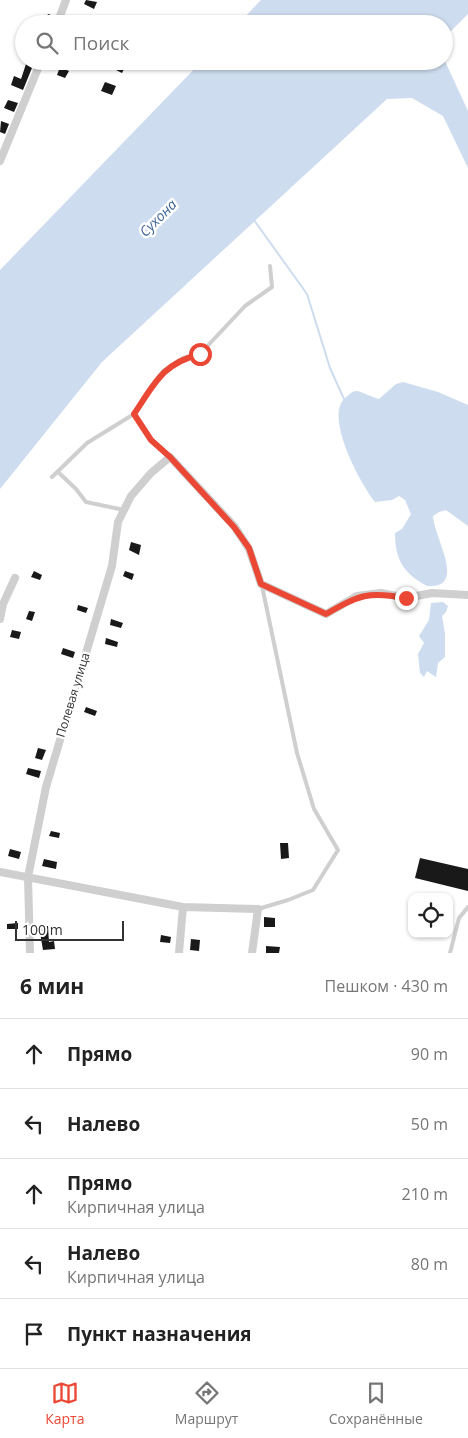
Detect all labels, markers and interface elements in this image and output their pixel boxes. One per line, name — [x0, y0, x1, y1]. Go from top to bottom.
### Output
search box — [15, 15, 453, 70]
icon: search — [33, 29, 61, 57]
text: Поиск — [73, 30, 129, 56]
water label: Сухона — [135, 195, 181, 240]
route start — [189, 343, 212, 366]
route end — [395, 587, 418, 610]
street label: Полевая улица — [52, 650, 93, 739]
map controls — [408, 893, 453, 938]
button: locate — [408, 893, 453, 938]
scale bar — [15, 918, 124, 941]
text: 100 m — [22, 920, 63, 939]
text: 6 мин — [20, 972, 84, 1000]
text: Пешком · 430 m — [325, 975, 448, 997]
icon: ahead — [20, 1040, 48, 1068]
text: Прямо — [67, 1041, 132, 1067]
text: 90 m — [411, 1043, 448, 1065]
icon: left — [20, 1110, 48, 1138]
text: Налево — [67, 1111, 140, 1137]
text: 50 m — [411, 1113, 448, 1135]
text: Прямо — [67, 1170, 132, 1196]
icon: ahead — [20, 1180, 48, 1208]
text: 210 m — [402, 1183, 448, 1205]
text: Кирпичная улица — [67, 1196, 205, 1218]
text: Налево — [67, 1240, 140, 1266]
icon: left — [20, 1250, 48, 1278]
text: 80 m — [411, 1253, 448, 1275]
text: Кирпичная улица — [67, 1266, 205, 1288]
icon: arrive — [20, 1320, 48, 1348]
text: Пункт назначения — [67, 1321, 252, 1347]
tab: Карта — [45, 1379, 84, 1428]
tab: Маршрут — [175, 1379, 238, 1428]
tab: Сохранённые — [329, 1379, 423, 1428]

